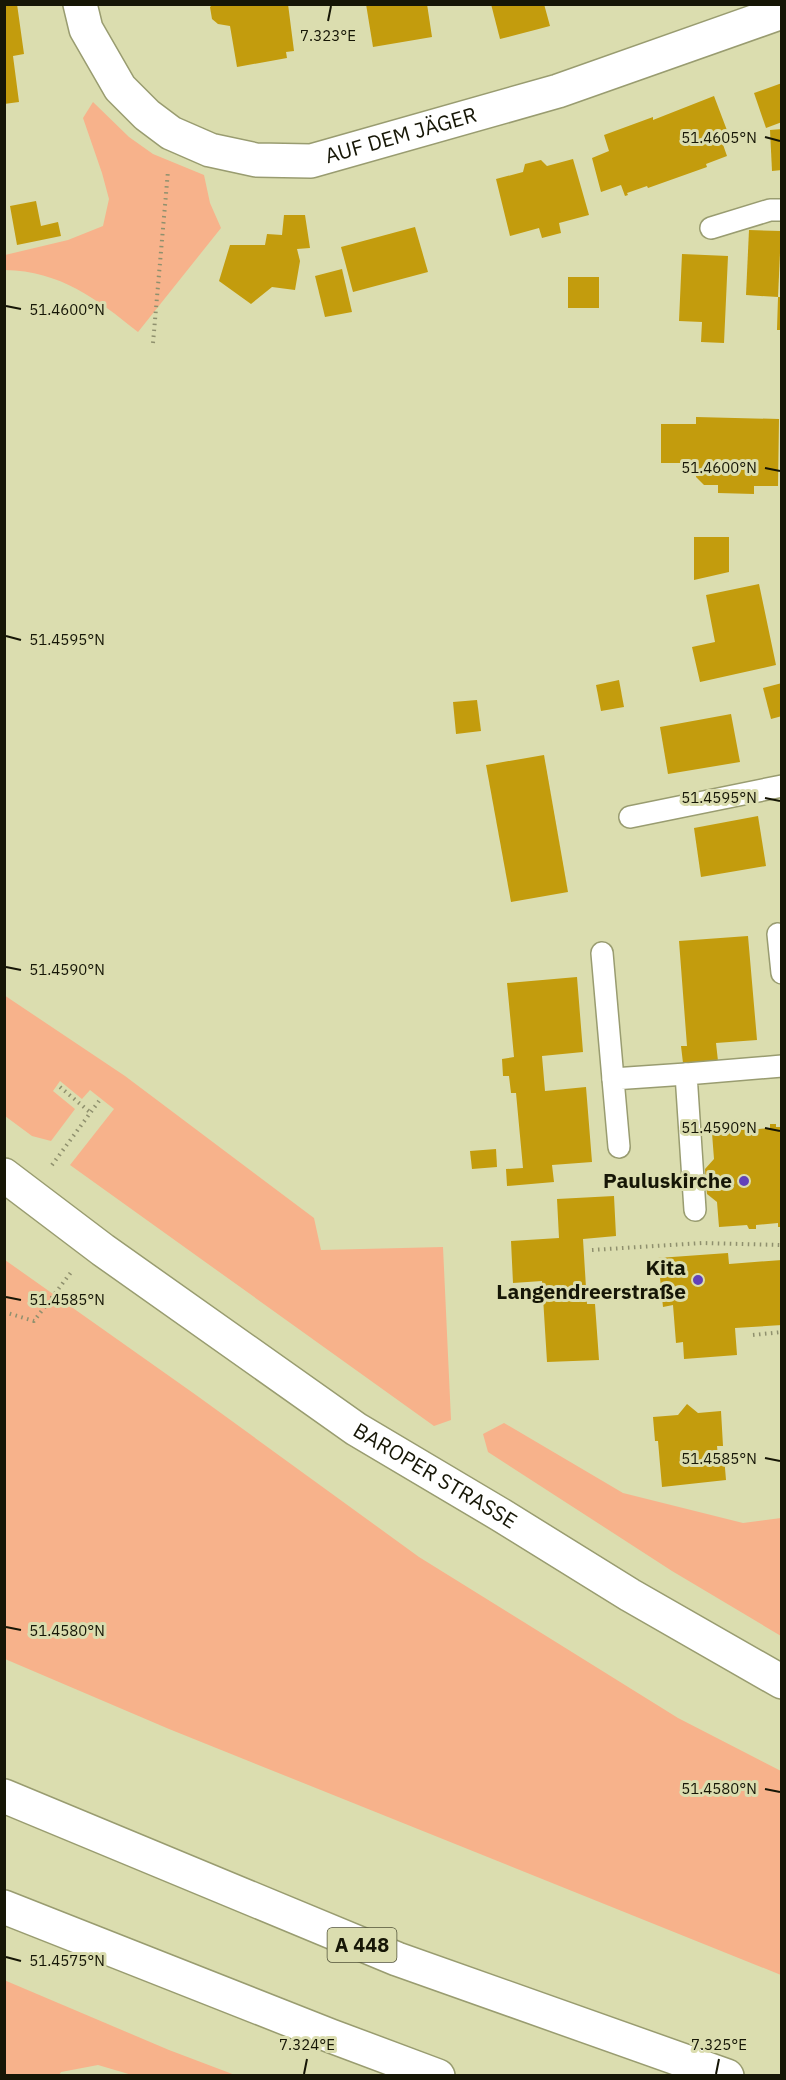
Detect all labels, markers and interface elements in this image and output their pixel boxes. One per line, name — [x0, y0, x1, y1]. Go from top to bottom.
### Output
text: 7.323°E — [300, 26, 356, 45]
street label: AUF DEM JÄGER — [321, 100, 480, 169]
text: 51.4605°N — [681, 128, 757, 147]
text: 51.4600°N — [29, 300, 105, 319]
text: 51.4600°N — [681, 458, 757, 477]
text: 51.4595°N — [29, 630, 105, 649]
text: 51.4595°N — [681, 788, 757, 807]
text: 51.4590°N — [29, 960, 105, 979]
text: 51.4590°N — [681, 1118, 757, 1137]
place label: Pauluskirche — [603, 1166, 732, 1194]
marker: Pauluskirche — [737, 1174, 751, 1188]
place label: Kita Langendreerstraße — [496, 1253, 686, 1305]
marker: Kita Langendreerstraße — [691, 1273, 705, 1287]
text: 51.4585°N — [29, 1290, 105, 1309]
street label: BAROPER STRASSE — [348, 1416, 523, 1535]
text: 51.4585°N — [681, 1449, 757, 1468]
text: 51.4580°N — [29, 1621, 105, 1640]
text: 51.4580°N — [681, 1779, 757, 1798]
road number: A 448 — [328, 1928, 397, 1962]
text: 51.4575°N — [29, 1951, 105, 1970]
text: 7.324°E — [279, 2035, 335, 2054]
text: 7.325°E — [691, 2035, 747, 2054]

